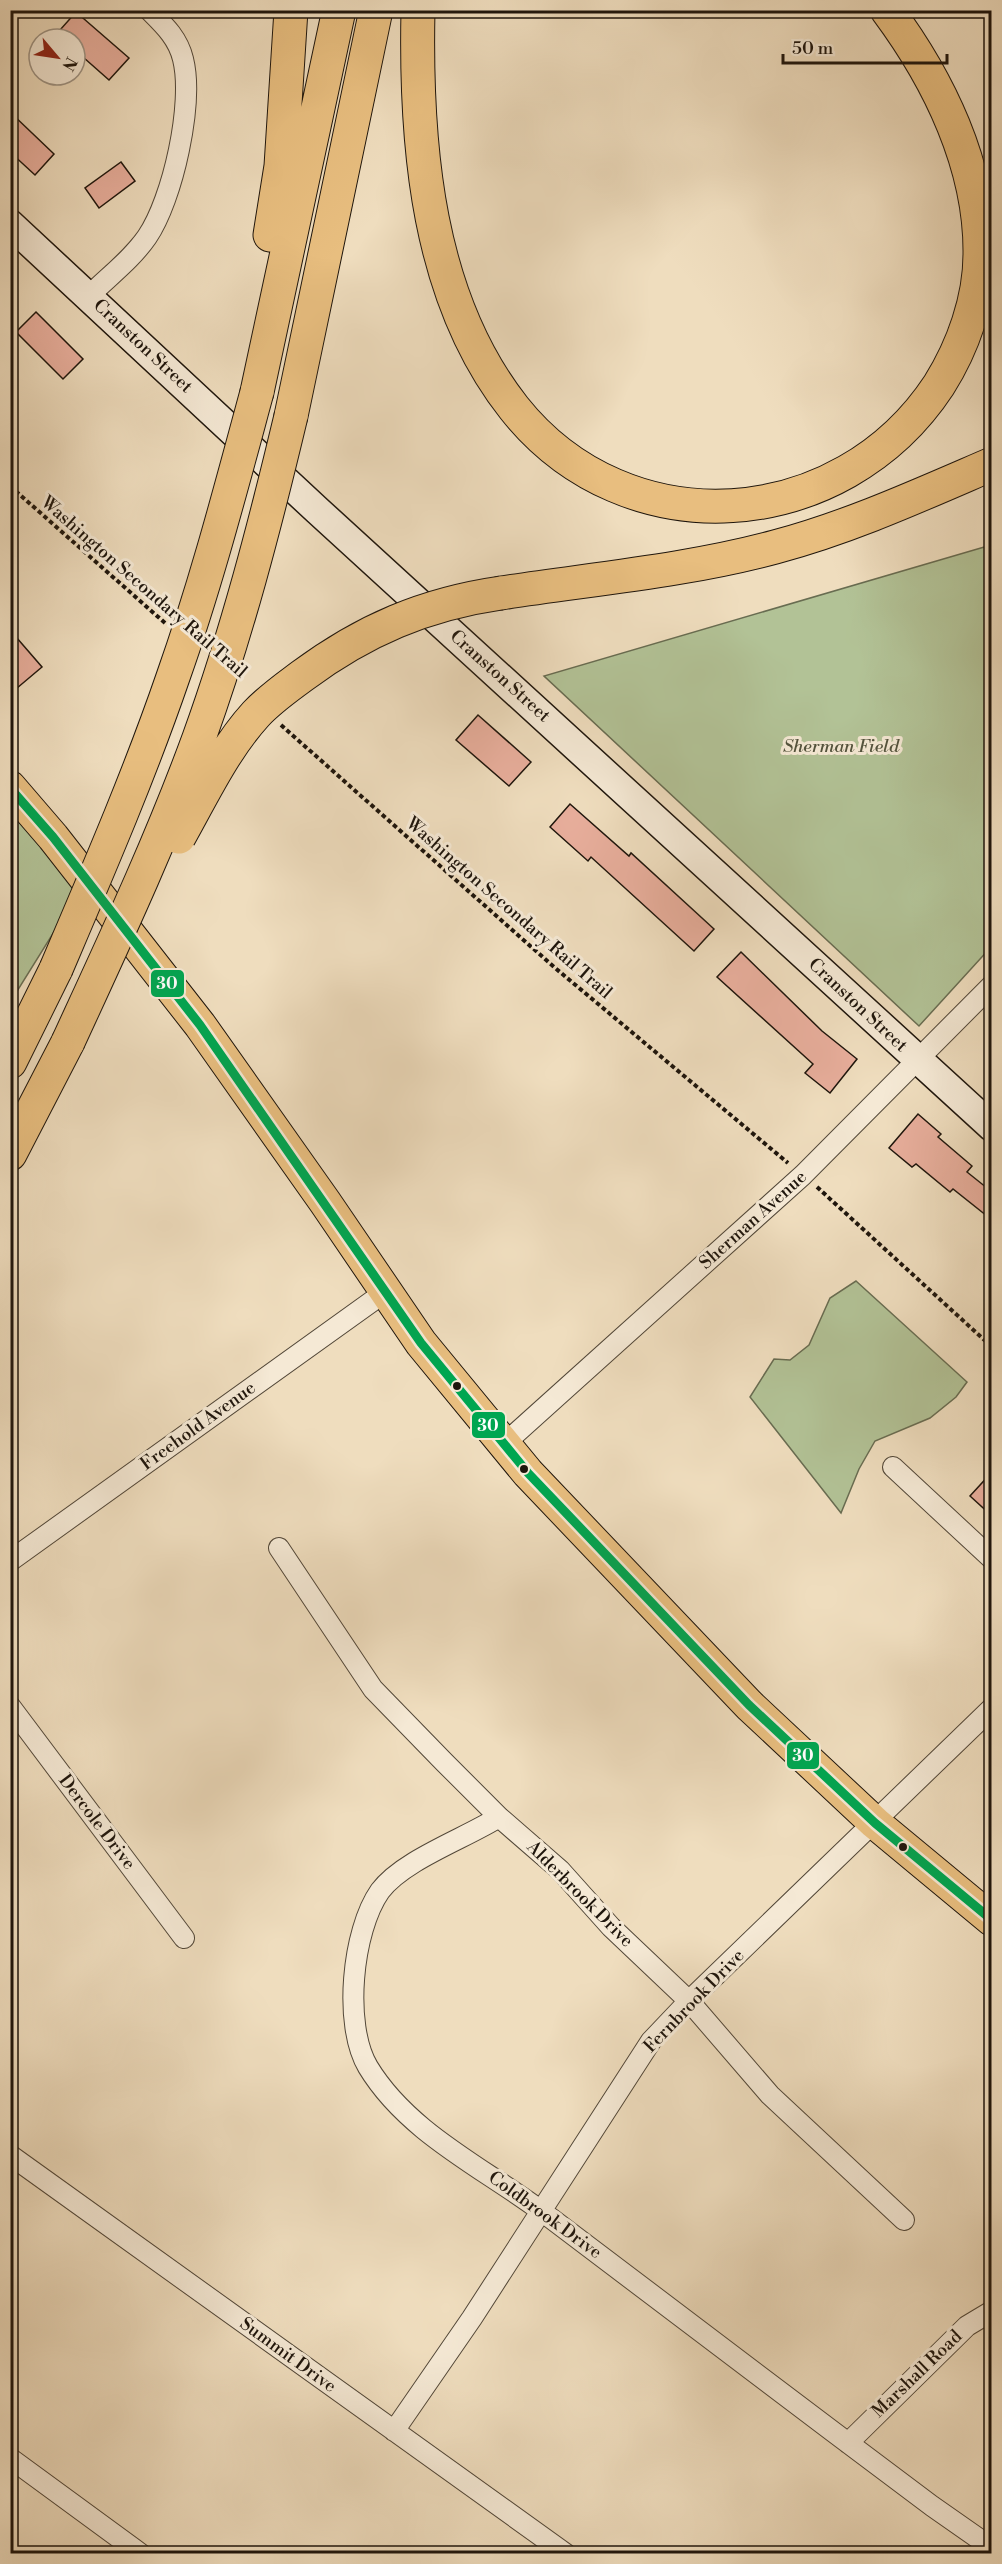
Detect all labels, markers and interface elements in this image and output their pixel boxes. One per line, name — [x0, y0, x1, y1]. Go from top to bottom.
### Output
north arrow — [27, 27, 87, 87]
scale bar — [783, 27, 946, 65]
text: 50 m — [792, 37, 834, 60]
text: N — [57, 53, 81, 74]
street label: Cranston Street — [89, 294, 198, 398]
street label: Washington Secondary Rail Trail — [35, 490, 252, 683]
street label: Cranston Street — [445, 625, 556, 728]
park label: Sherman Field — [783, 735, 900, 758]
street label: Washington Secondary Rail Trail — [400, 811, 617, 1004]
street label: Cranston Street — [804, 953, 913, 1057]
line badge: 30 — [150, 969, 185, 998]
text: 30 — [156, 974, 178, 994]
street label: Sherman Avenue — [694, 1166, 812, 1274]
street label: Freehold Avenue — [136, 1376, 260, 1476]
unlabelled marker — [451, 1380, 463, 1392]
line badge: 30 — [471, 1411, 506, 1439]
text: 30 — [477, 1416, 499, 1436]
unlabelled marker — [518, 1463, 530, 1475]
line badge: 30 — [786, 1741, 820, 1770]
text: 30 — [792, 1746, 814, 1766]
street label: Dercole Drive — [54, 1770, 140, 1874]
street label: Alderbrook Drive — [521, 1835, 638, 1952]
unlabelled marker — [897, 1841, 909, 1853]
street label: Fernbrook Drive — [639, 1944, 749, 2058]
street label: Coldbrook Drive — [484, 2166, 606, 2264]
street label: Summit Drive — [235, 2312, 341, 2398]
street label: Marshall Road — [867, 2325, 967, 2423]

